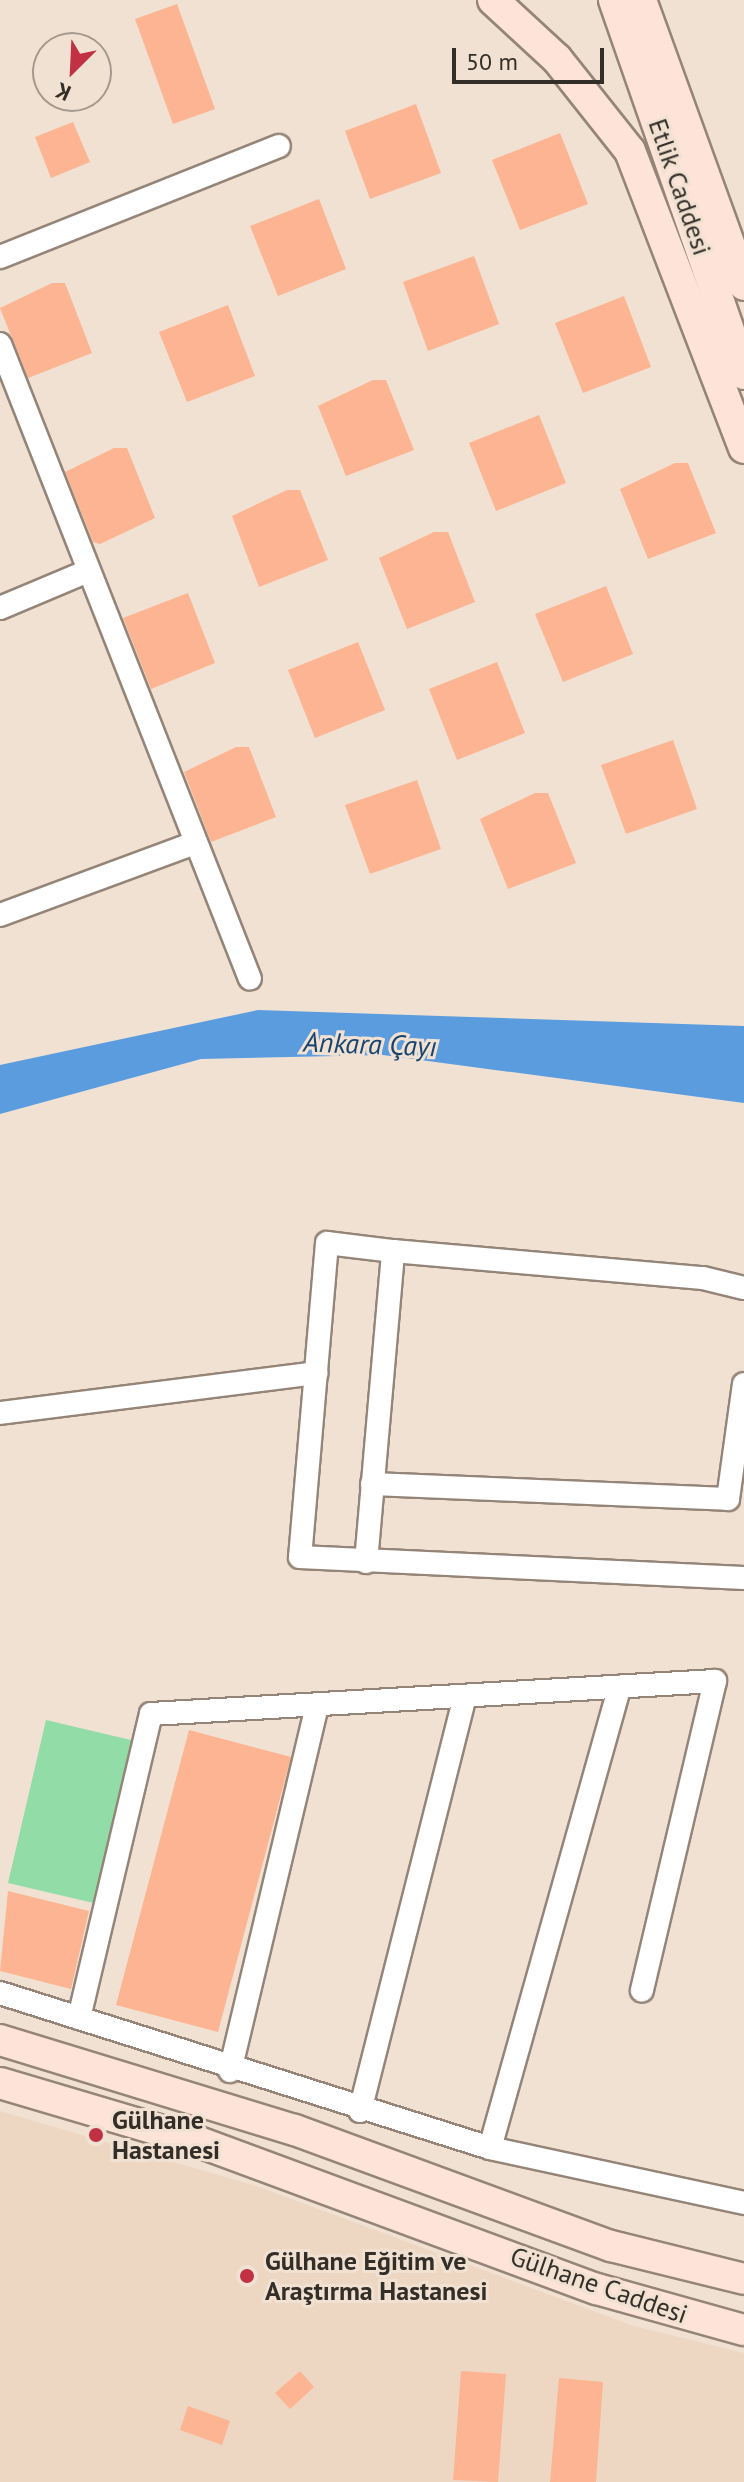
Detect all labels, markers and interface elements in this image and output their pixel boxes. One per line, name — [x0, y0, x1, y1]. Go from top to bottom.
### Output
north arrow — [32, 32, 112, 112]
scale bar — [456, 32, 608, 82]
text: 50 m — [466, 46, 518, 77]
text: K — [51, 77, 75, 108]
street label: Etlik Caddesi — [642, 114, 718, 260]
water label: Ankara Çayı — [303, 1025, 437, 1063]
place label: Gülhane Hastanesi — [112, 2104, 220, 2166]
marker: Gülhane Hastanesi — [87, 2126, 105, 2144]
street label: Gülhane Caddesi — [506, 2240, 692, 2330]
place label: Gülhane Eğitim ve Araştırma Hastanesi — [265, 2245, 487, 2306]
marker: Gülhane Eğitim ve Araştırma Hastanesi — [236, 2265, 258, 2287]

